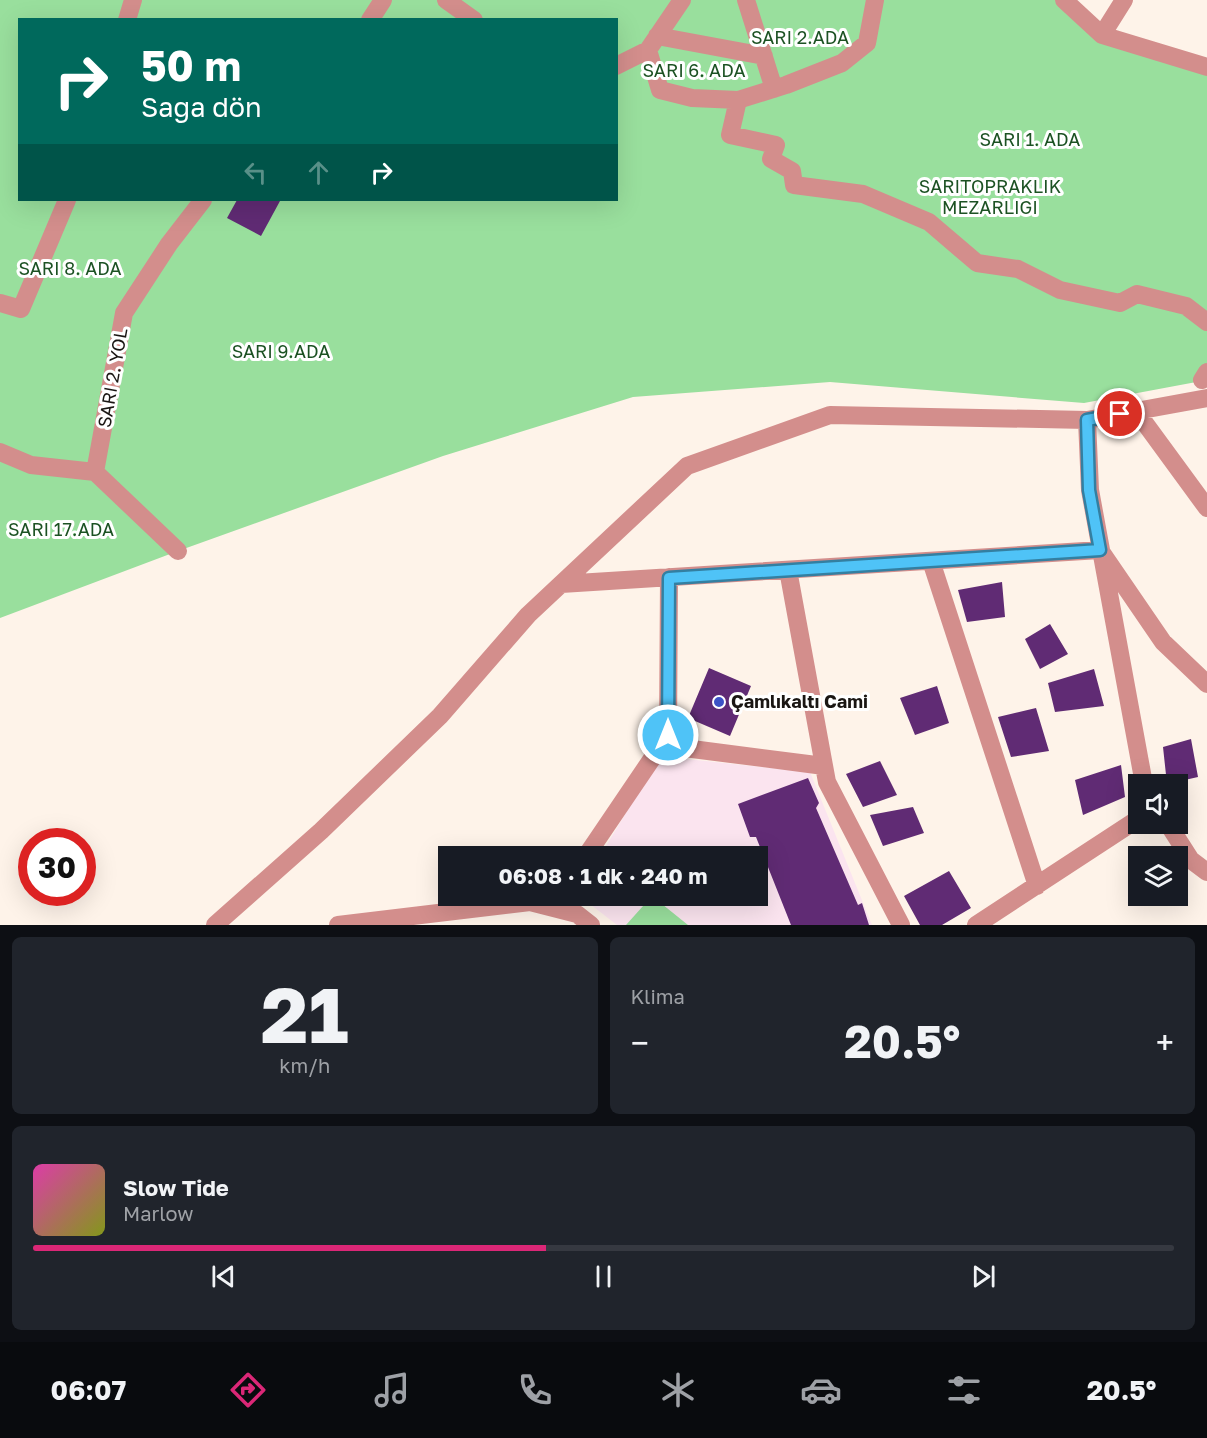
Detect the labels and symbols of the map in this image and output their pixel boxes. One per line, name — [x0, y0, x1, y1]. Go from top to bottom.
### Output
park label: SARI 2.ADA — [751, 26, 849, 48]
park label: SARI 6. ADA — [643, 59, 745, 81]
park label: SARI 1. ADA — [980, 128, 1080, 150]
park label: SARITOPRAKLIK MEZARLIĞI — [919, 175, 1061, 218]
park label: SARI 8. ADA — [18, 257, 122, 279]
street label: SARI 2. YOL — [92, 326, 132, 429]
park label: SARI 9.ADA — [232, 340, 330, 362]
pin — [1094, 388, 1145, 439]
park label: SARI 17.ADA — [8, 518, 114, 540]
place label: Çamlıkaltı Cami — [731, 690, 868, 712]
marker: Çamlıkaltı Cami — [712, 695, 726, 709]
position arrow — [636, 703, 700, 767]
speed limit sign: 30 — [18, 828, 96, 906]

